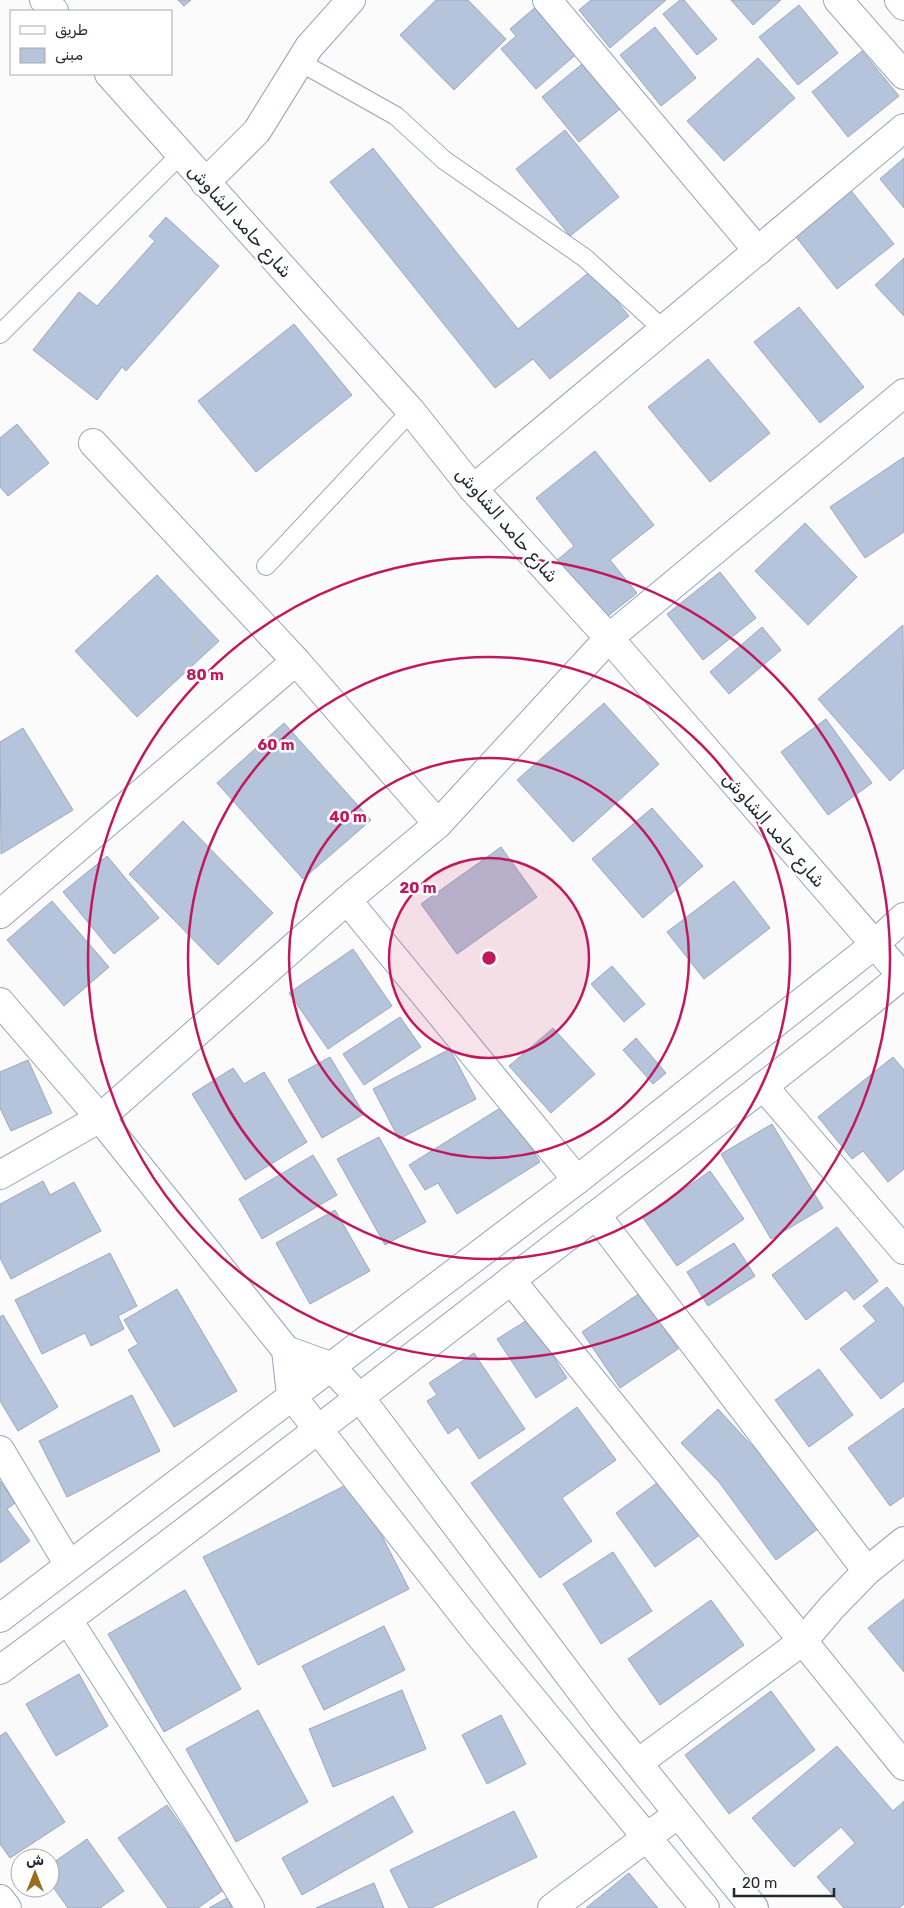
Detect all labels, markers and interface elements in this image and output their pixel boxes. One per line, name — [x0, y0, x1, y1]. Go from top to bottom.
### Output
legend — [10, 10, 172, 75]
text: طريق — [55, 21, 88, 39]
text: مبنى — [55, 46, 83, 64]
street label: شارع حامد الشاوش — [182, 160, 297, 283]
street label: شارع حامد الشاوش — [450, 463, 563, 588]
text: 80 m — [186, 666, 224, 684]
text: 60 m — [258, 736, 294, 754]
street label: شارع حامد الشاوش — [717, 768, 830, 893]
text: 40 m — [329, 808, 367, 826]
text: 20 m — [400, 879, 436, 897]
centre of rings — [480, 949, 498, 967]
north arrow — [10, 1848, 60, 1898]
text: ش — [26, 1852, 44, 1869]
scale bar — [734, 1866, 834, 1898]
text: 20 m — [742, 1874, 777, 1892]

